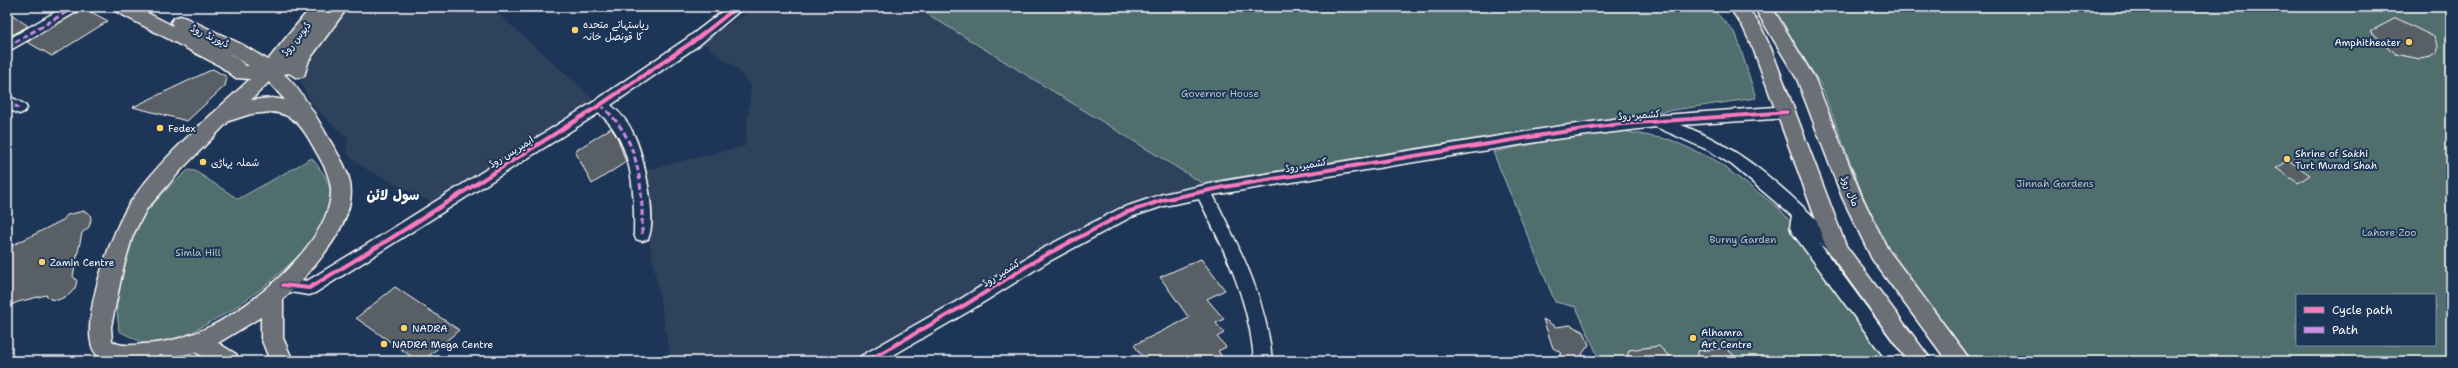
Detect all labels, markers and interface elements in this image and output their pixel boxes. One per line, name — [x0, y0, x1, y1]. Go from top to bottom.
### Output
place label: ریاستہائے متحدہ کا قونصل خانہ — [583, 18, 649, 43]
street label: ڈیوس روڈ — [278, 19, 314, 59]
street label: ڈیورنڈ روڈ — [189, 21, 232, 51]
marker: ریاستہائے متحدہ کا قونصل خانہ — [570, 25, 580, 35]
place label: Amphitheater — [2335, 36, 2401, 49]
marker: Amphitheater — [2404, 37, 2414, 47]
park label: Governor House — [1181, 87, 1259, 100]
street label: کشمیر روڈ — [1617, 107, 1661, 123]
place label: Fedex — [168, 122, 196, 135]
marker: Fedex — [155, 123, 165, 133]
street label: ایمپریس روڈ — [486, 133, 536, 171]
place label: Shrine of Sakhi Turt Murad Shah — [2295, 147, 2377, 172]
marker: Shrine of Sakhi Turt Murad Shah — [2282, 154, 2292, 164]
street label: کشمیر روڈ — [1284, 155, 1328, 175]
place label: شملہ پہاڑی — [211, 156, 259, 169]
marker: شملہ پہاڑی — [198, 157, 208, 167]
street label: مال روڈ — [1838, 174, 1862, 208]
park label: Jinnah Gardens — [2016, 177, 2094, 190]
district label: سول لائن — [367, 186, 419, 205]
park label: Lahore Zoo — [2362, 226, 2416, 239]
park label: Burny Garden — [1709, 233, 1777, 246]
park label: Simla Hill — [175, 246, 221, 259]
place label: Zamin Centre — [50, 256, 115, 269]
street label: کشمیر روڈ — [979, 256, 1023, 290]
marker: Zamin Centre — [37, 257, 47, 267]
legend — [2296, 294, 2436, 346]
text: Cycle path — [2332, 302, 2393, 318]
place label: NADRA — [412, 322, 447, 335]
text: Path — [2332, 322, 2358, 338]
marker: NADRA — [399, 323, 409, 333]
place label: Alhamra Art Centre — [1701, 326, 1752, 351]
marker: Alhamra Art Centre — [1688, 333, 1698, 343]
place label: NADRA Mega Centre — [392, 338, 494, 351]
marker: NADRA Mega Centre — [379, 339, 389, 349]

